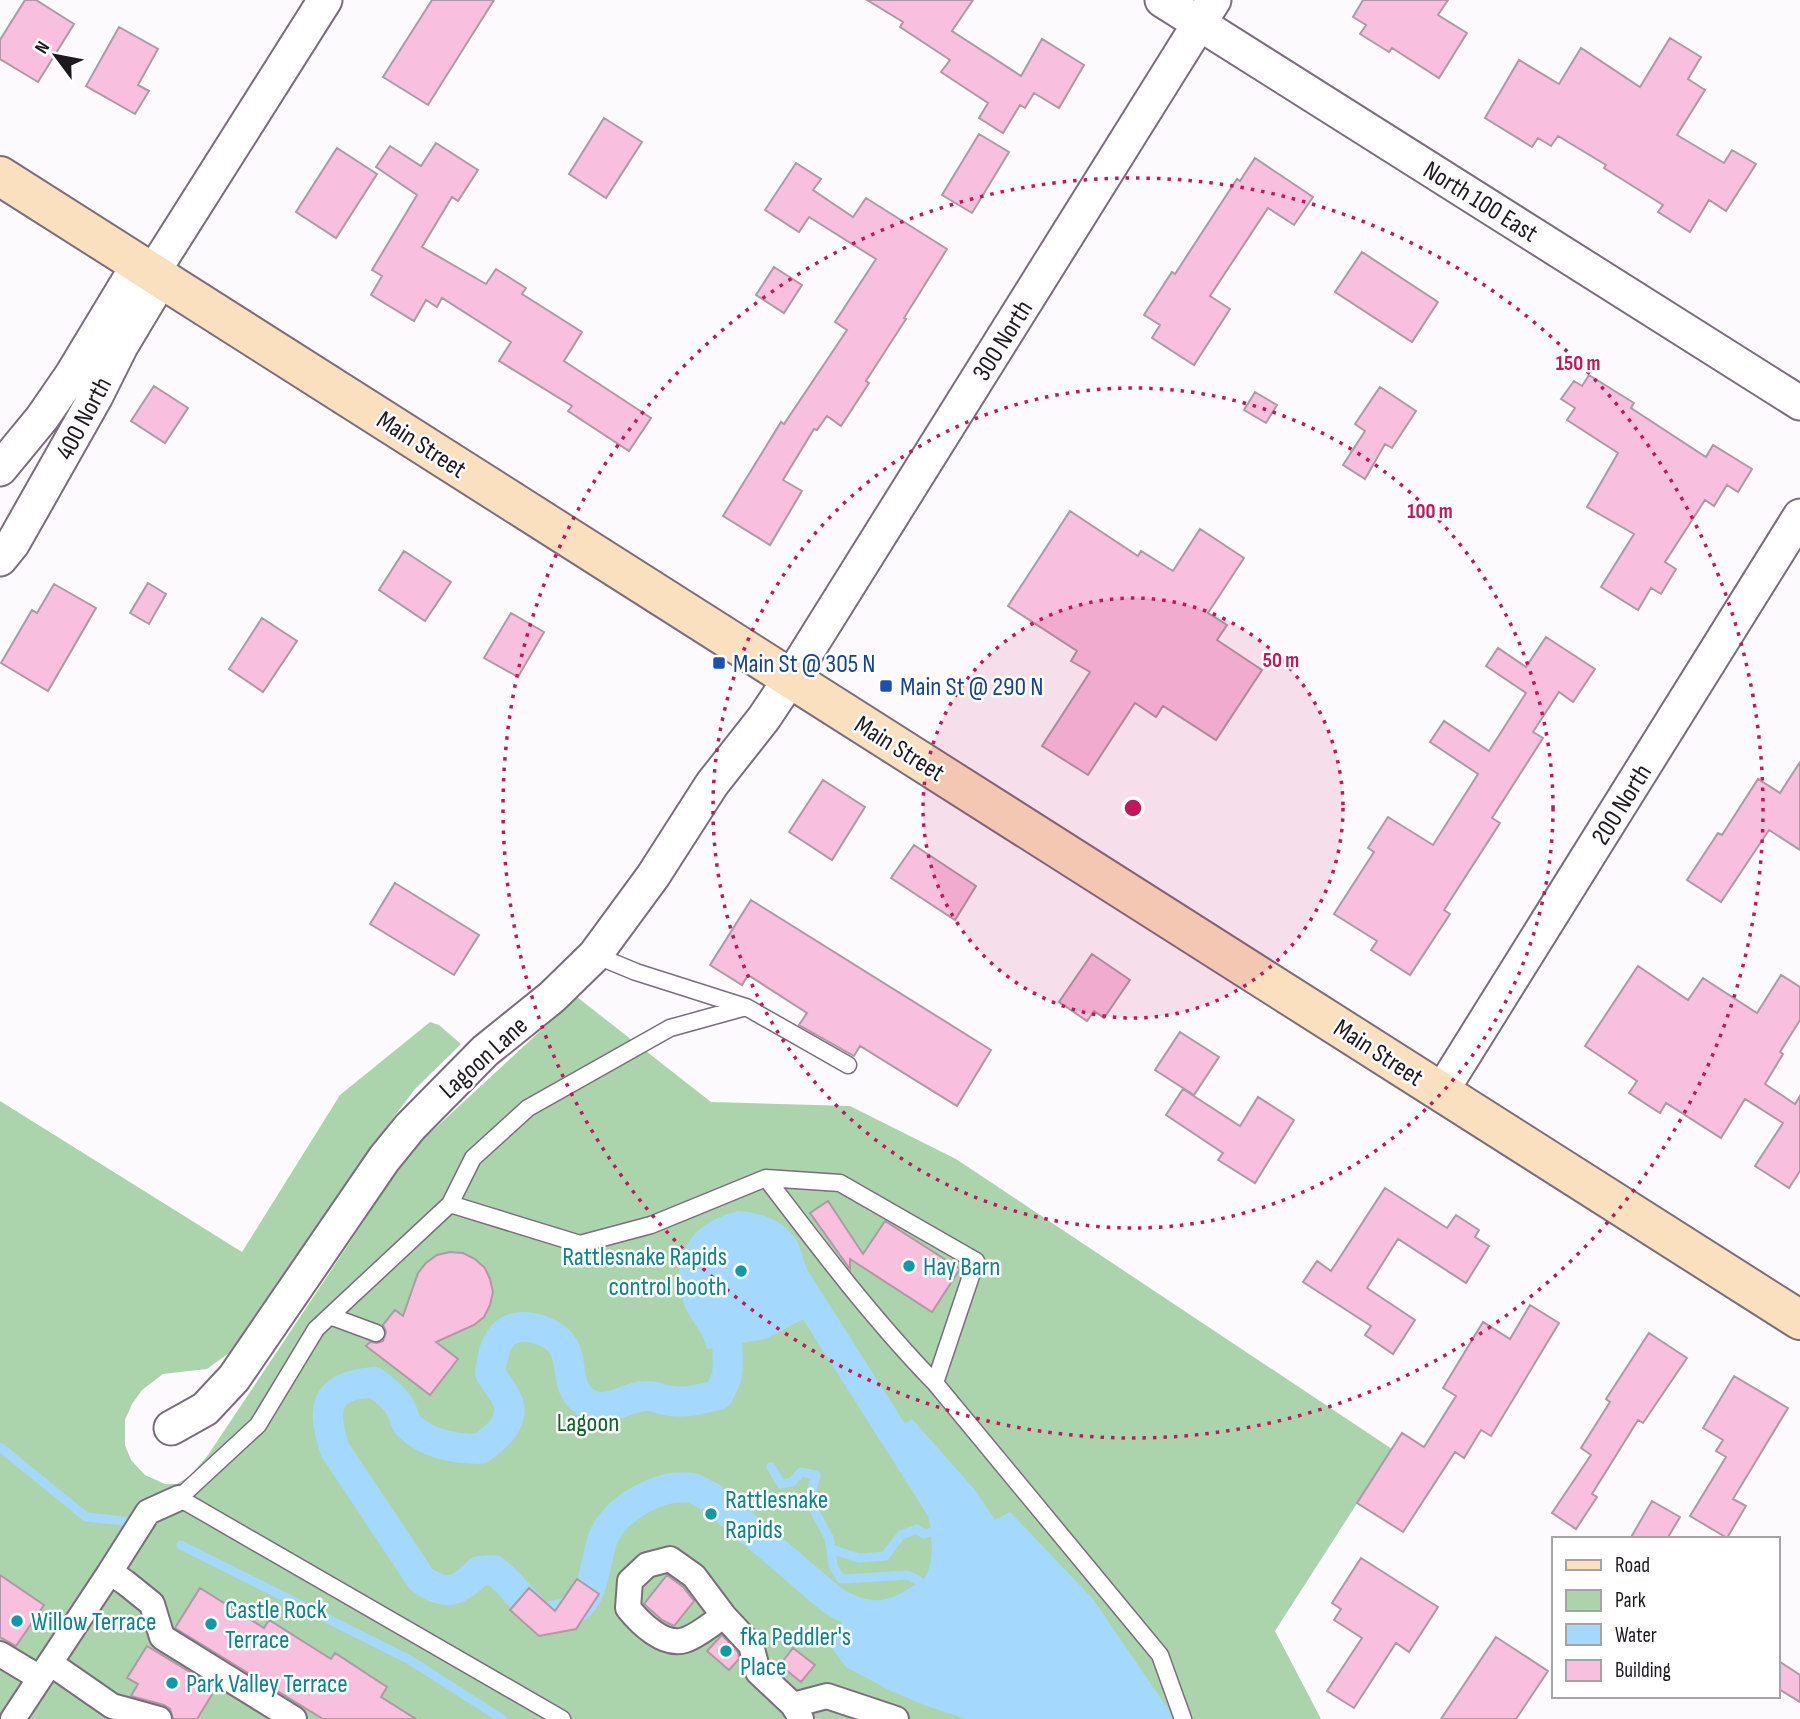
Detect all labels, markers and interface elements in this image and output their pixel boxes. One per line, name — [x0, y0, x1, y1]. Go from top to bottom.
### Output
north arrow — [21, 21, 91, 91]
text: N — [30, 37, 55, 58]
street label: North 100 East — [1417, 155, 1543, 250]
street label: 300 North — [967, 295, 1040, 387]
text: 150 m — [1556, 351, 1600, 376]
street label: 400 North — [50, 372, 119, 465]
street label: Main Street — [371, 405, 472, 486]
text: 100 m — [1407, 499, 1453, 524]
text: 50 m — [1263, 648, 1299, 673]
place label: Main St @ 305 N — [733, 649, 876, 680]
marker: Main St @ 305 N — [711, 655, 727, 671]
place label: Main St @ 290 N — [900, 672, 1044, 703]
marker: Main St @ 290 N — [878, 678, 894, 694]
street label: Main Street — [848, 710, 950, 789]
street label: 200 North — [1586, 759, 1659, 851]
centre of rings — [1121, 796, 1145, 820]
street label: Lagoon Lane — [434, 1010, 534, 1106]
street label: Main Street — [1328, 1013, 1429, 1094]
place label: Rattlesnake Rapids control booth — [562, 1242, 727, 1303]
place label: Hay Barn — [923, 1252, 1000, 1283]
marker: Hay Barn — [901, 1258, 917, 1274]
marker: Rattlesnake Rapids control booth — [733, 1263, 749, 1279]
park label: Lagoon — [557, 1408, 619, 1439]
place label: Rattlesnake Rapids — [725, 1485, 828, 1546]
marker: Rattlesnake Rapids — [703, 1506, 719, 1522]
legend — [1552, 1537, 1779, 1698]
text: Road — [1615, 1553, 1650, 1578]
text: Park — [1615, 1588, 1646, 1613]
place label: Castle Rock Terrace — [225, 1595, 327, 1656]
place label: Willow Terrace — [31, 1607, 156, 1638]
marker: Willow Terrace — [9, 1613, 25, 1629]
marker: Castle Rock Terrace — [203, 1616, 219, 1632]
place label: fka Peddler's Place — [740, 1622, 851, 1683]
text: Water — [1615, 1623, 1657, 1648]
marker: fka Peddler's Place — [718, 1643, 734, 1659]
text: Building — [1615, 1658, 1671, 1683]
place label: Park Valley Terrace — [186, 1669, 348, 1700]
marker: Park Valley Terrace — [164, 1675, 180, 1691]

